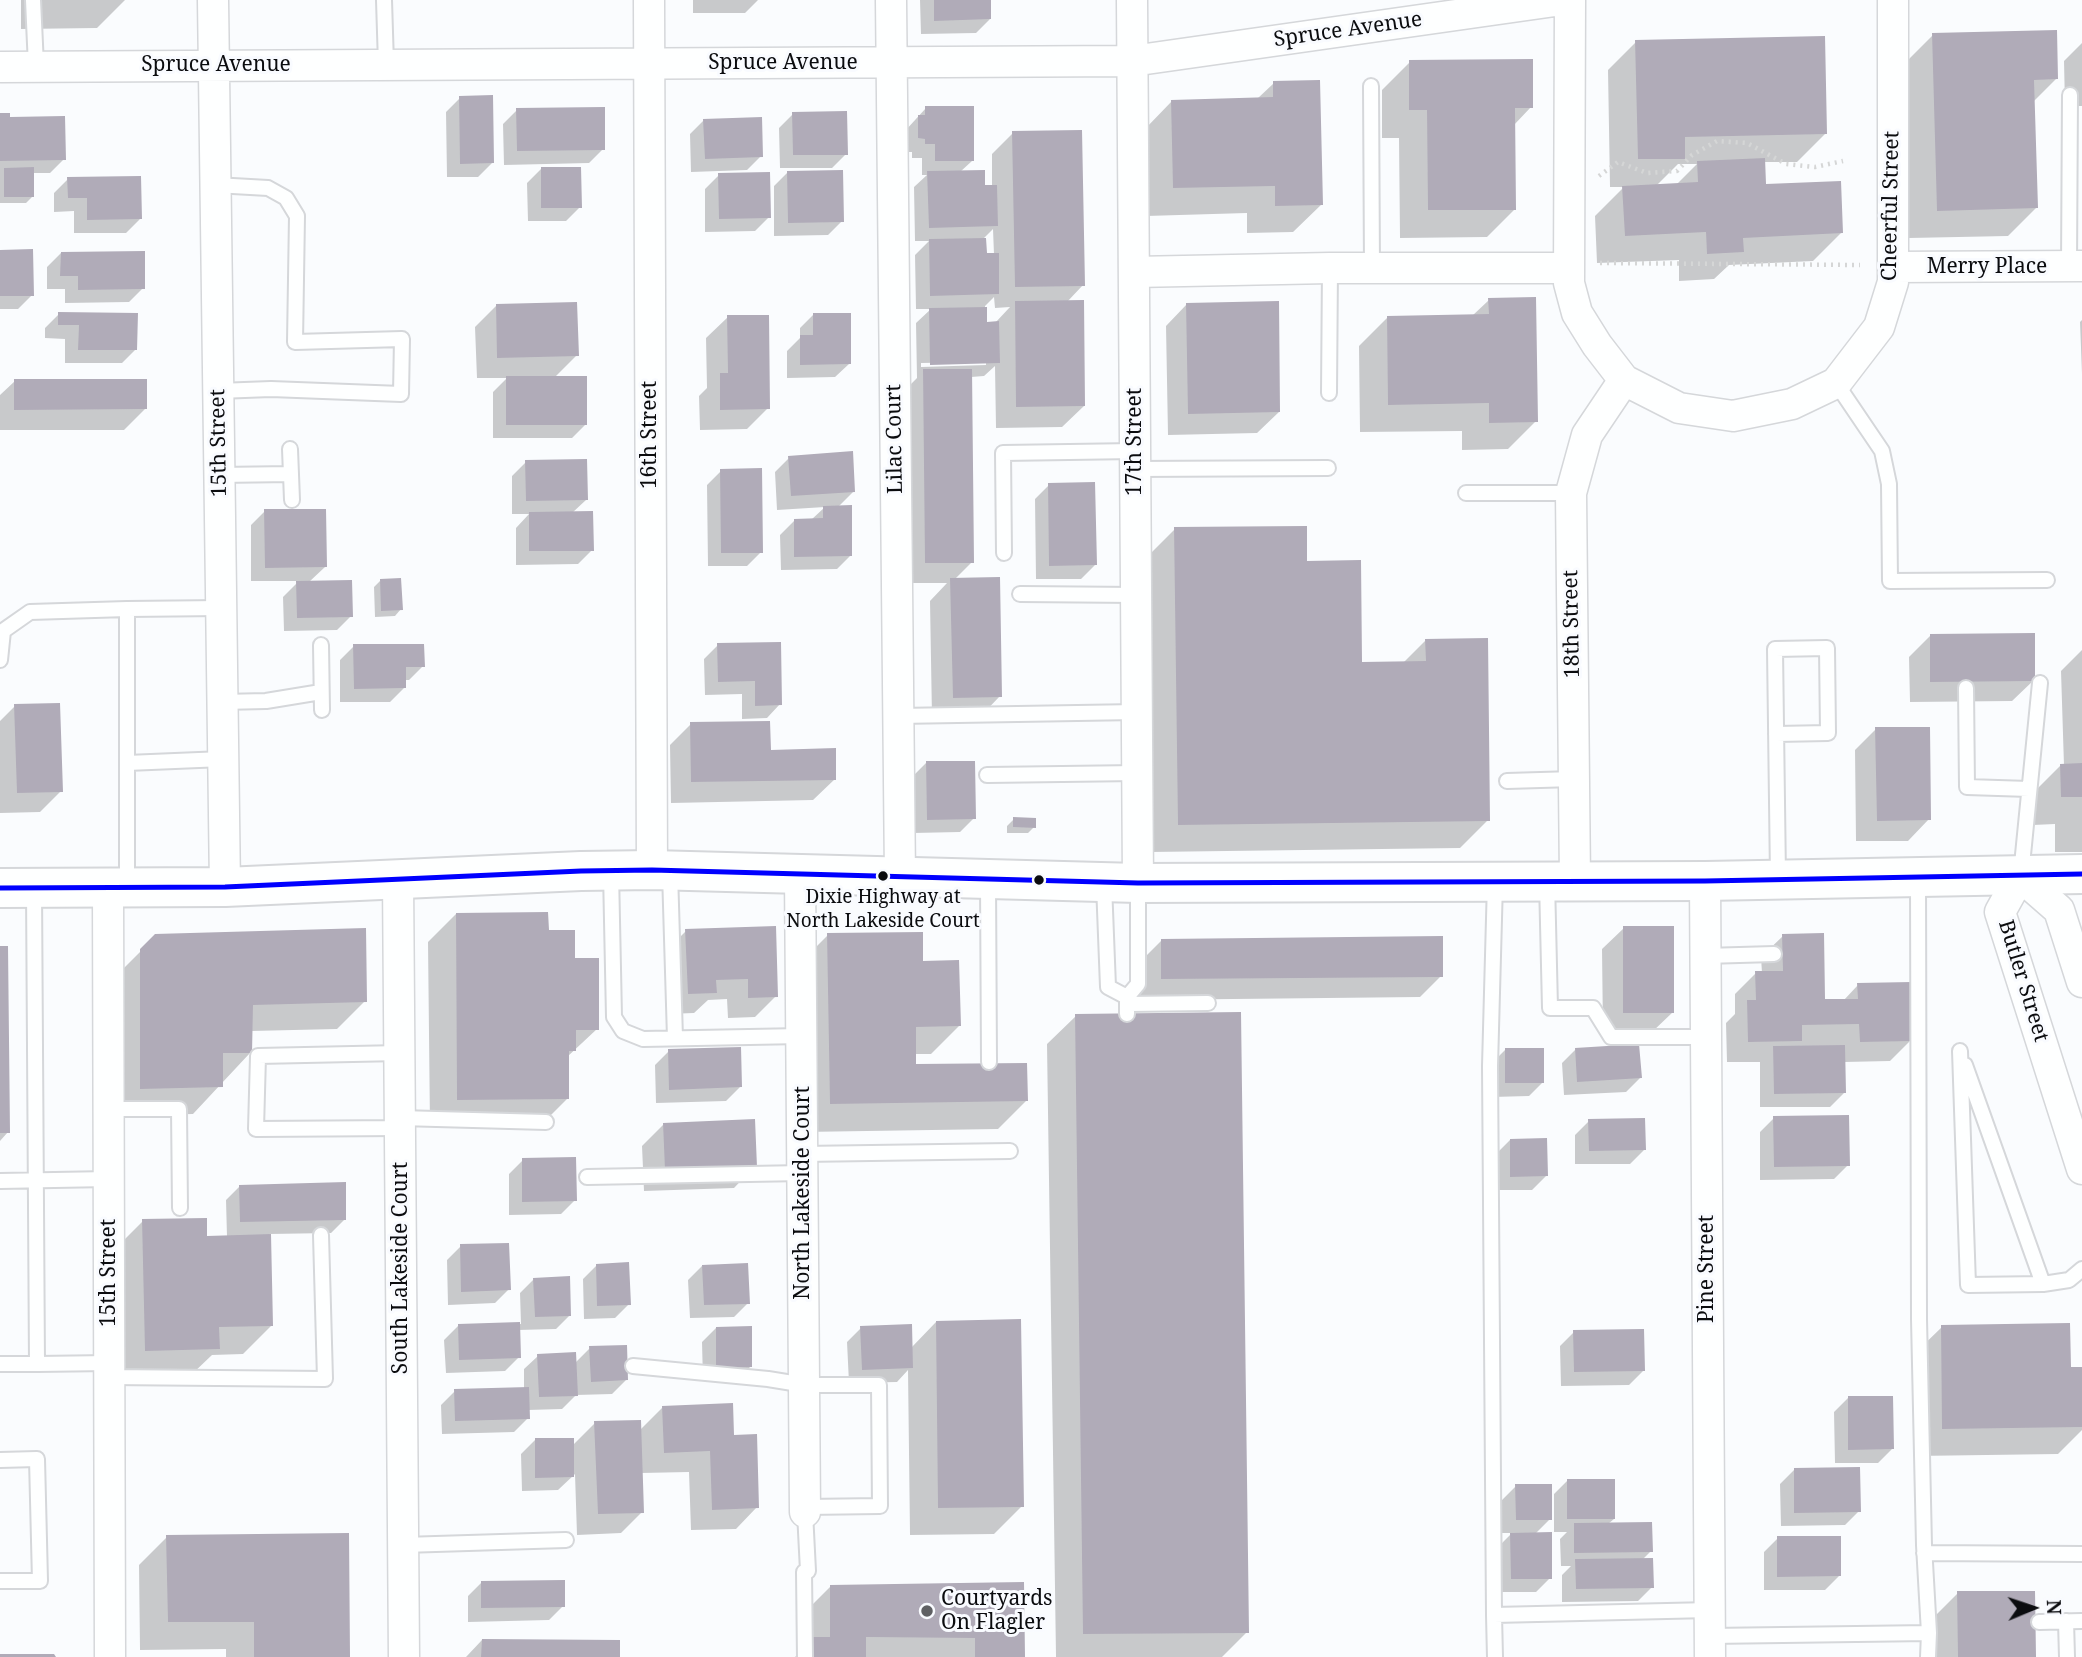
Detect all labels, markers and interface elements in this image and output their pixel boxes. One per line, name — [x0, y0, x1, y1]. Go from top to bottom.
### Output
street label: Spruce Avenue — [1272, 7, 1424, 53]
street label: Spruce Avenue — [708, 50, 858, 76]
street label: Spruce Avenue — [141, 52, 291, 78]
street label: Cheerful Street — [1877, 131, 1905, 281]
street label: Merry Place — [1927, 254, 2047, 280]
street label: 16th Street — [637, 381, 663, 489]
street label: Lilac Court — [881, 384, 909, 494]
street label: 17th Street — [1122, 388, 1148, 496]
street label: 15th Street — [205, 389, 233, 497]
street label: 18th Street — [1558, 570, 1586, 678]
marker: Dixie Highway at North Lakeside Court — [876, 869, 890, 883]
unlabelled marker — [1032, 873, 1046, 887]
place label: Dixie Highway at North Lakeside Court — [786, 887, 980, 931]
street label: Butler Street — [1993, 917, 2053, 1045]
street label: North Lakeside Court — [790, 1086, 816, 1300]
street label: South Lakeside Court — [388, 1162, 414, 1374]
street label: Pine Street — [1694, 1215, 1720, 1323]
street label: 15th Street — [96, 1219, 122, 1327]
north arrow — [1998, 1573, 2068, 1643]
place label: Courtyards On Flagler — [941, 1586, 1053, 1636]
text: N — [2041, 1599, 2067, 1615]
marker: Courtyards On Flagler — [919, 1603, 935, 1619]

